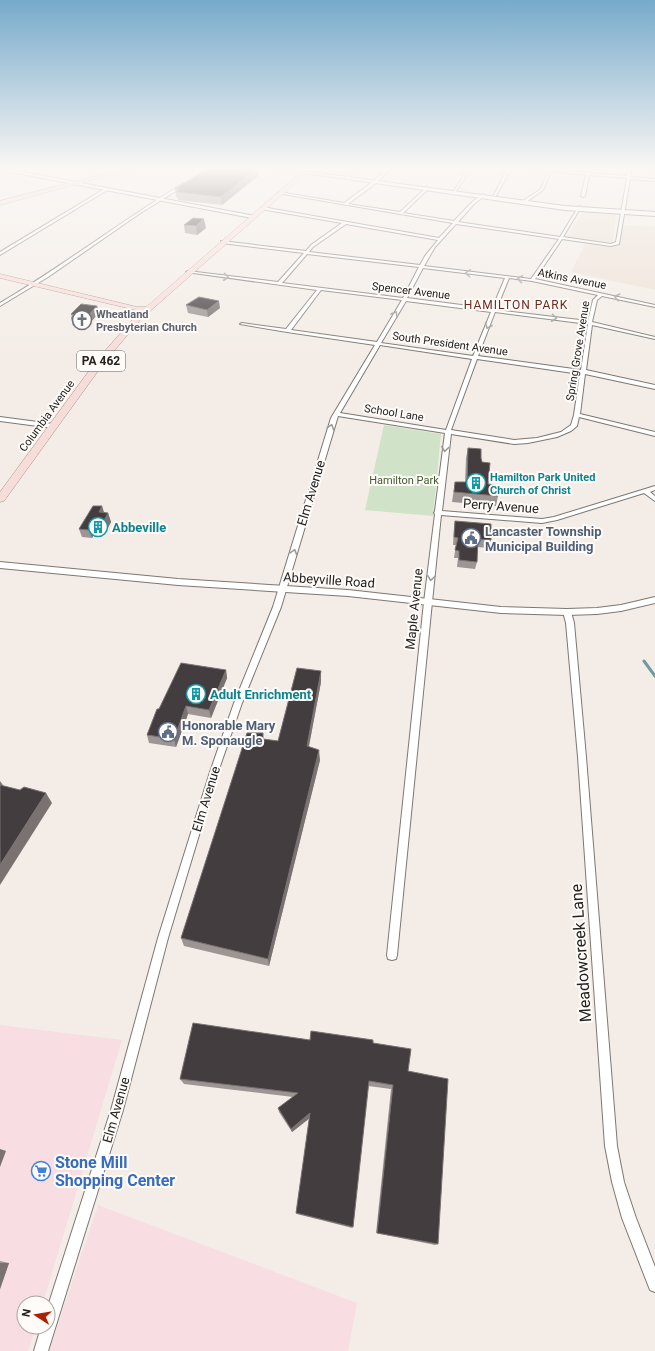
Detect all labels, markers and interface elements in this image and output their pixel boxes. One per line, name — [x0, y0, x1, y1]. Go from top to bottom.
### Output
street label: Atkins Avenue — [537, 266, 607, 292]
one-way arrow — [465, 268, 471, 277]
one-way arrow — [223, 272, 229, 281]
one-way arrow — [516, 274, 523, 283]
street label: Spencer Avenue — [371, 280, 451, 302]
one-way arrow — [614, 294, 620, 302]
district label: HAMILTON PARK — [464, 298, 568, 312]
street label: Spring Grove Avenue — [564, 300, 592, 402]
place label: Wheatland Presbyterian Church — [96, 308, 197, 334]
church icon: Wheatland Presbyterian Church — [71, 309, 93, 331]
one-way arrow — [391, 311, 398, 318]
one-way arrow — [551, 313, 557, 322]
one-way arrow — [484, 323, 492, 330]
street label: South President Avenue — [391, 329, 509, 359]
road number: PA 462 — [77, 351, 125, 371]
street label: Columbia Avenue — [17, 378, 77, 454]
street label: School Lane — [363, 402, 425, 424]
one-way arrow — [326, 424, 335, 431]
one-way arrow — [441, 446, 450, 452]
street label: Elm Avenue — [294, 458, 328, 528]
place label: Hamilton Park United Church of Christ — [490, 471, 595, 497]
building icon: Hamilton Park United Church of Christ — [465, 472, 487, 494]
park label: Hamilton Park — [369, 474, 439, 487]
street label: Perry Avenue — [463, 496, 539, 516]
building icon: Abbeville — [87, 516, 109, 538]
place label: Abbeville — [112, 520, 166, 535]
place label: Lancaster Township Municipal Building — [485, 524, 602, 554]
public building icon: Lancaster Township Municipal Building — [460, 527, 482, 549]
one-way arrow — [289, 548, 298, 555]
street label: Maple Avenue — [402, 568, 426, 650]
street label: Abbeyville Road — [283, 569, 375, 591]
one-way arrow — [427, 575, 436, 581]
building icon: Adult Enrichment — [185, 683, 207, 705]
place label: Adult Enrichment — [210, 687, 312, 702]
place label: Honorable Mary M. Sponaugle — [182, 718, 276, 748]
public building icon: Honorable Mary M. Sponaugle — [157, 721, 179, 743]
street label: Elm Avenue — [189, 764, 223, 834]
street label: Meadowcreek Lane — [567, 883, 595, 1023]
street label: Elm Avenue — [99, 1075, 133, 1145]
place label: Stone Mill Shopping Center — [55, 1153, 175, 1190]
supermarket icon: Stone Mill Shopping Center — [30, 1160, 52, 1182]
north arrow — [16, 1295, 56, 1335]
text: N — [20, 1308, 34, 1318]

